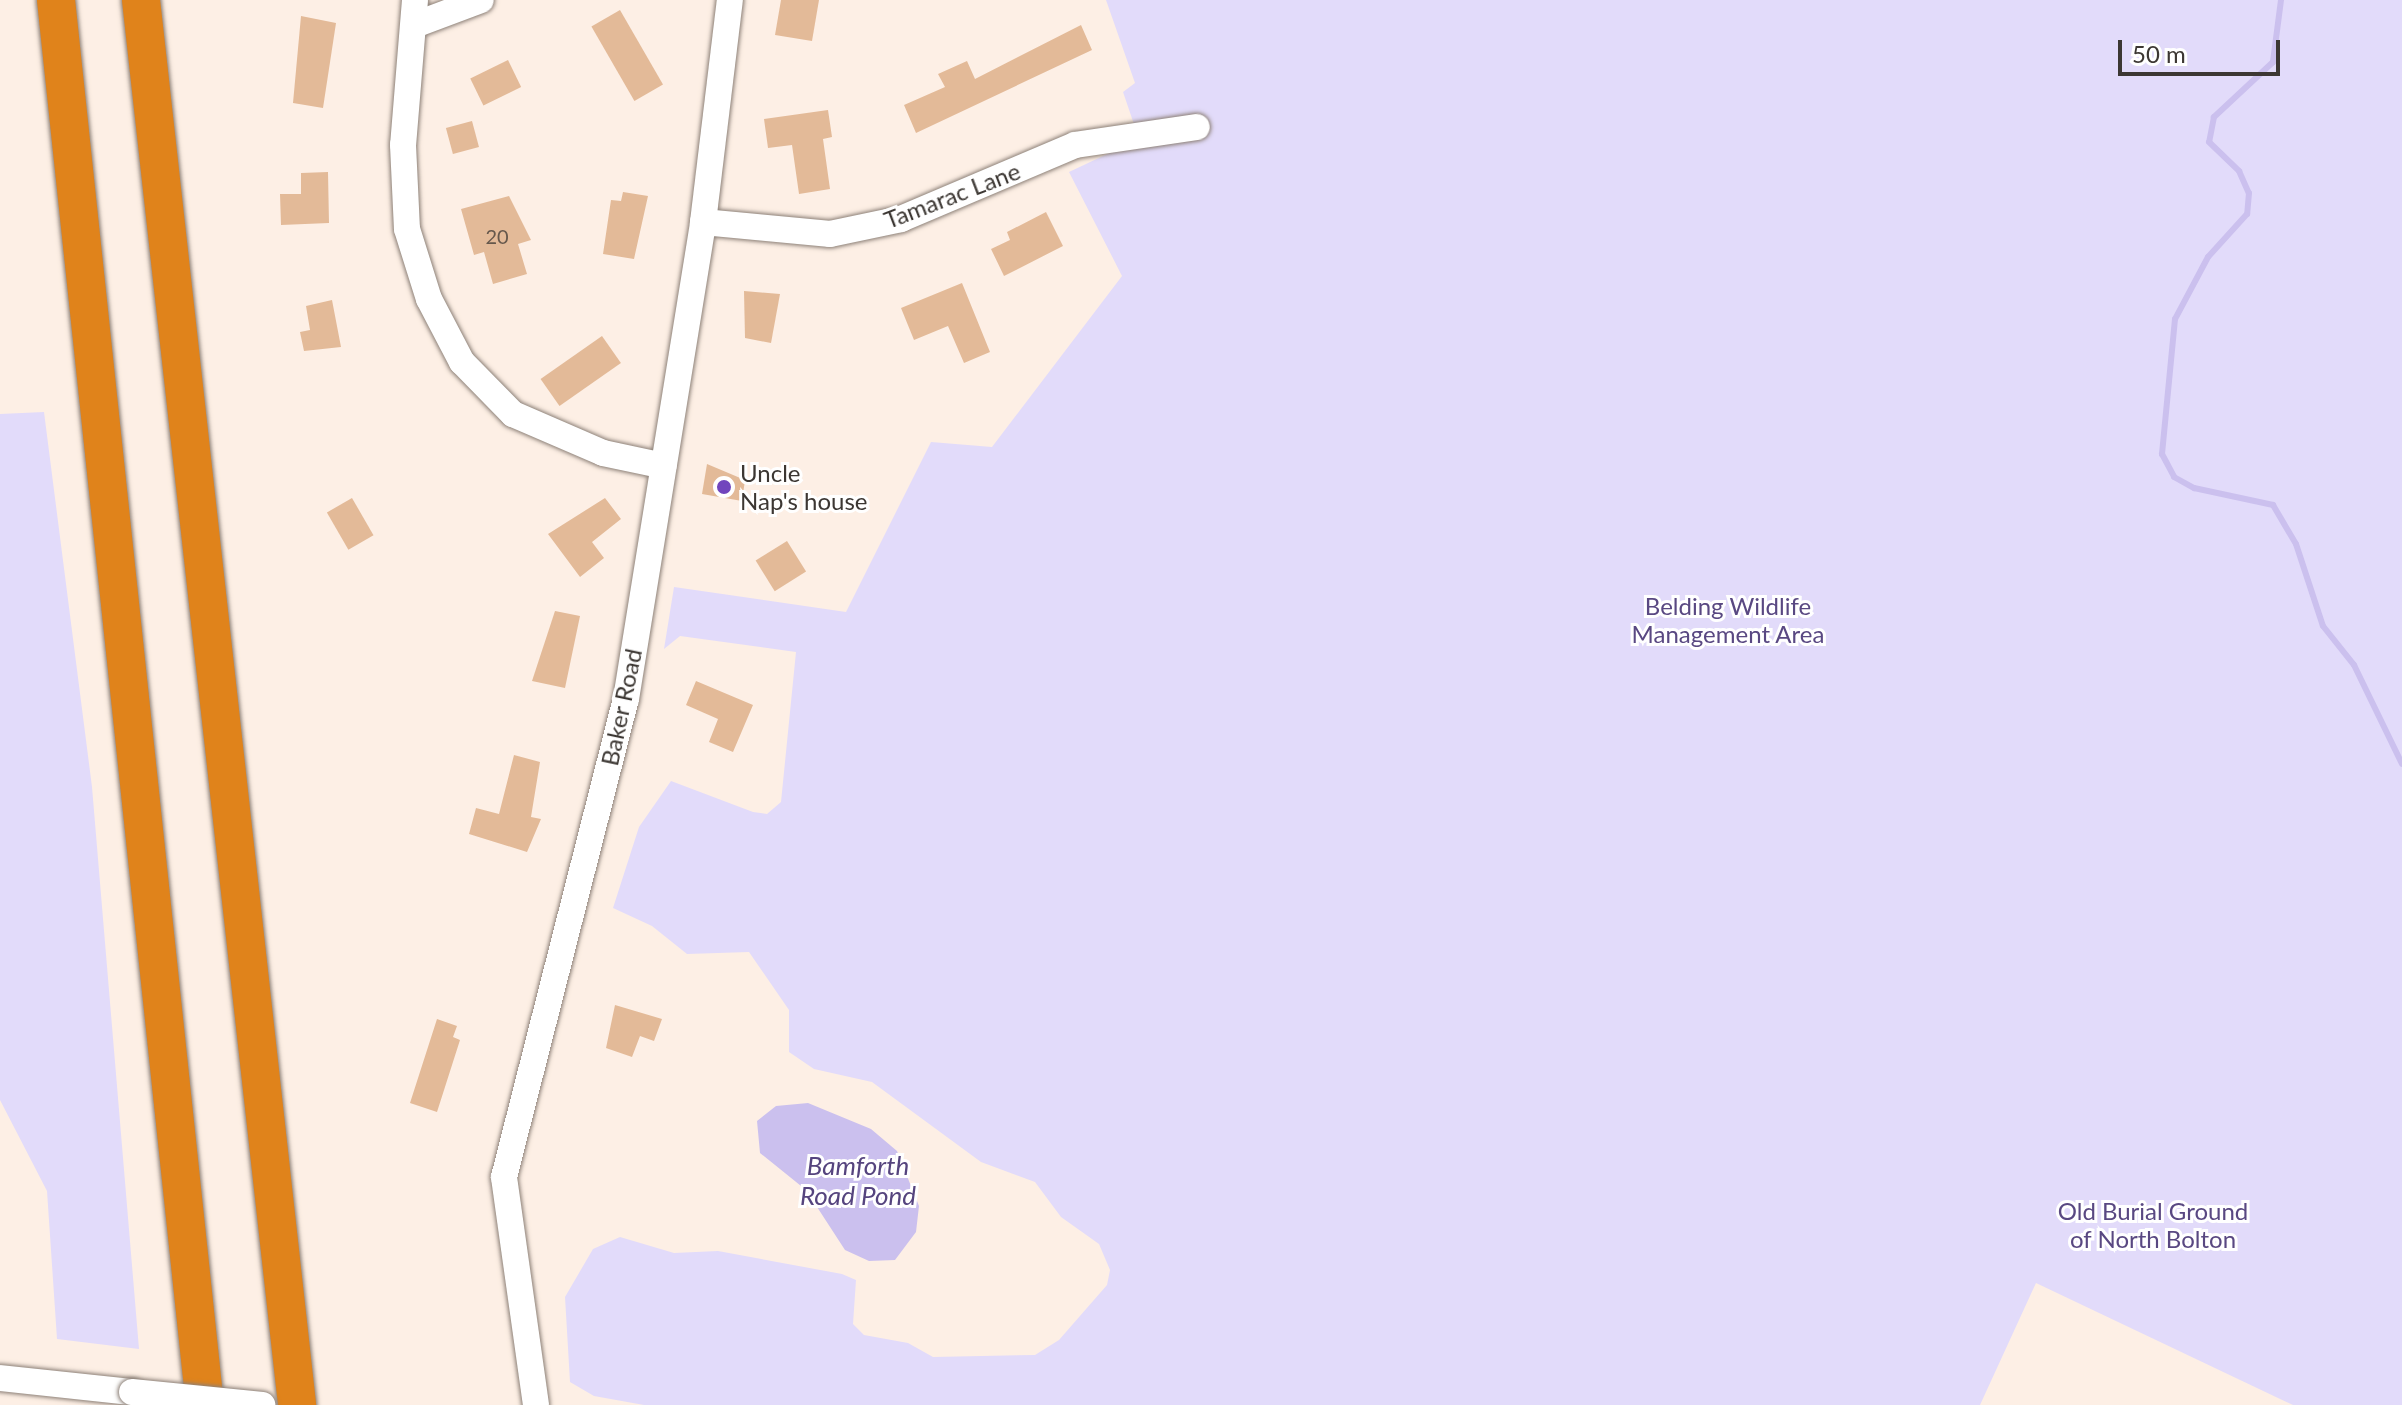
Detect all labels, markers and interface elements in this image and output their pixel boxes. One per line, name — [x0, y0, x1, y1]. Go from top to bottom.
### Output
scale bar — [2122, 24, 2284, 74]
text: 50 m — [2132, 39, 2186, 68]
street label: Tamarac Lane — [880, 156, 1024, 234]
house number: 20 — [485, 224, 509, 248]
place label: Uncle Nap's house — [740, 459, 868, 515]
marker: Uncle Nap's house — [715, 478, 733, 496]
park label: Belding Wildlife Management Area — [1631, 592, 1825, 648]
street label: Baker Road — [594, 646, 648, 768]
water label: Bamforth Road Pond — [800, 1150, 916, 1212]
park label: Old Burial Ground of North Bolton — [2058, 1197, 2248, 1253]

